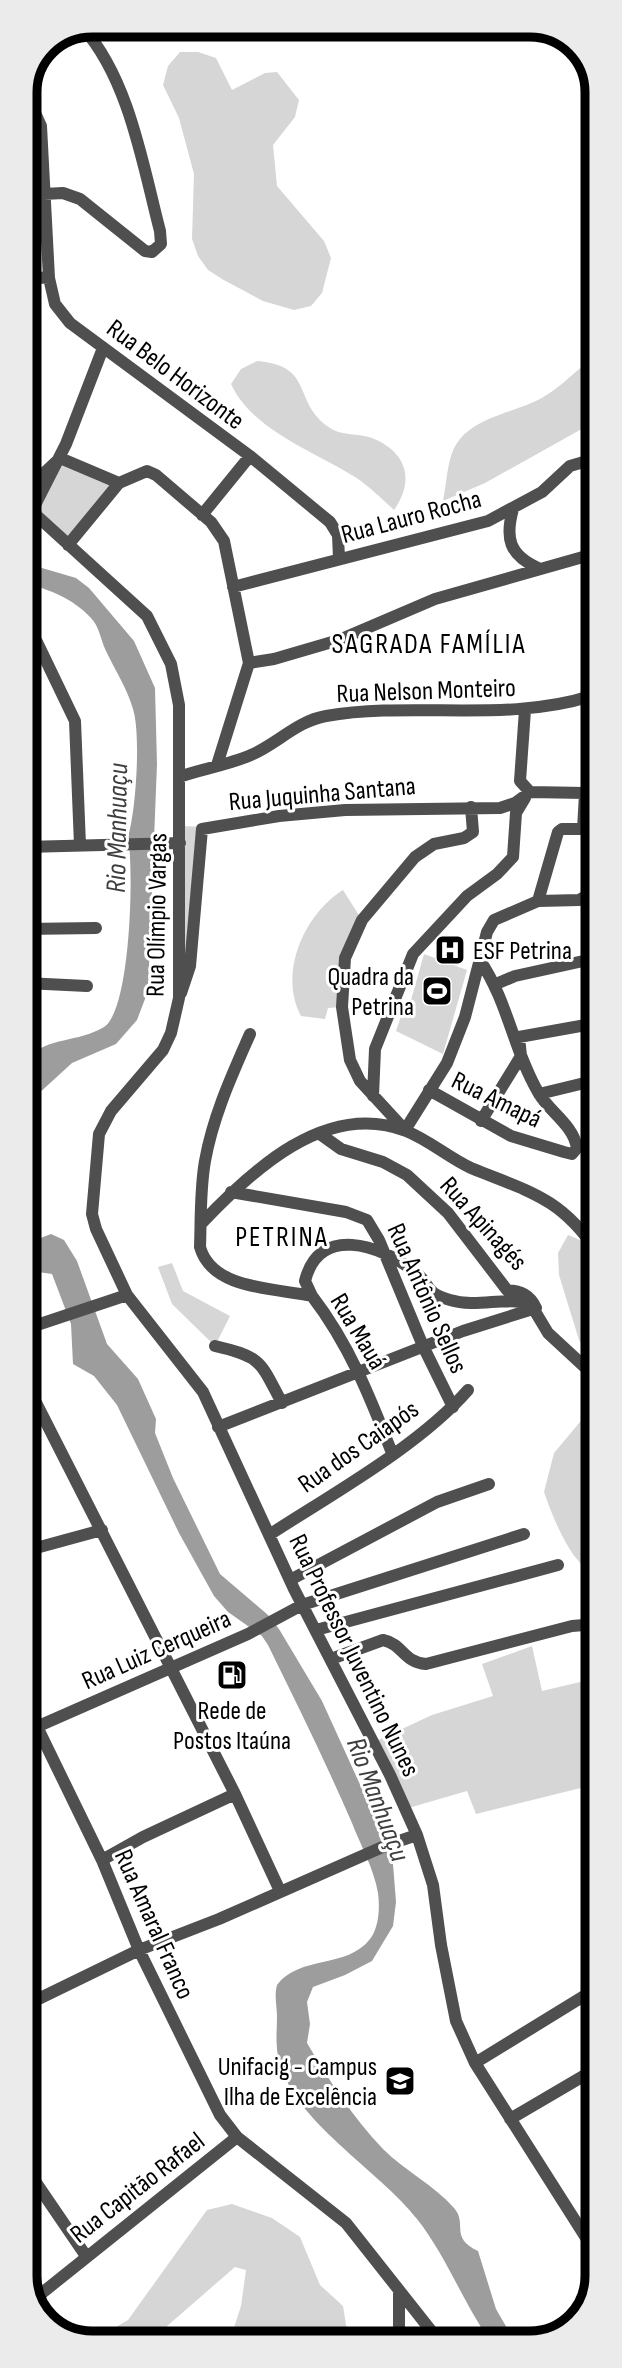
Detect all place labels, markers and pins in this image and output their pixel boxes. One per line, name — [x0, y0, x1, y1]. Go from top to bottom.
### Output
hospital icon: ESF Petrina — [433, 933, 467, 967]
place label: ESF Petrina — [473, 936, 572, 967]
place label: Quadra da Petrina — [327, 962, 414, 1023]
sports icon: Quadra da Petrina — [420, 974, 454, 1008]
fuel station icon: Rede de Postos Itaúna — [215, 1658, 249, 1692]
place label: Rede de Postos Itaúna — [173, 1696, 291, 1757]
place label: Unifacig - Campus Ilha de Excelência — [218, 2052, 377, 2113]
school or university icon: Unifacig - Campus Ilha de Excelência — [383, 2064, 417, 2098]

